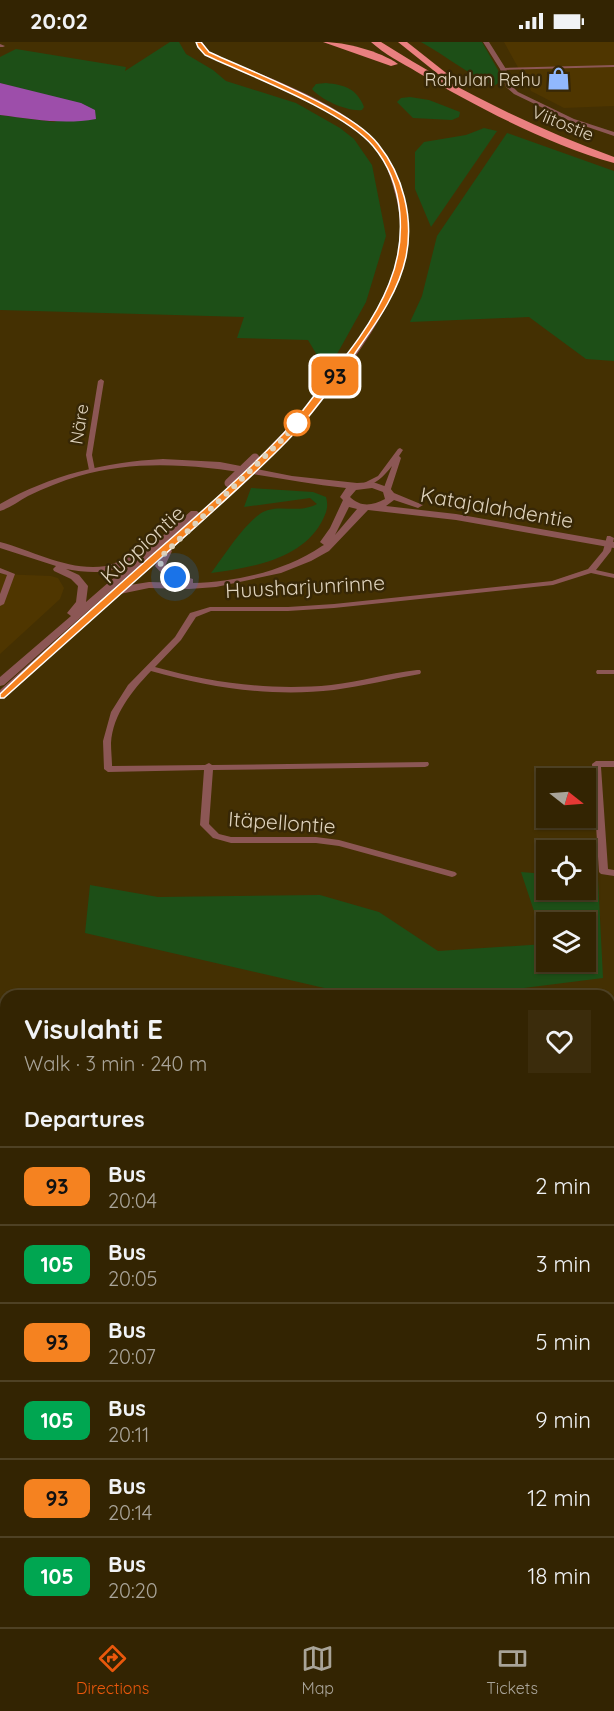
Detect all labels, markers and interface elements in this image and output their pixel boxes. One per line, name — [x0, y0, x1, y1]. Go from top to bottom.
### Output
text: 20:02 — [30, 7, 88, 35]
shop icon: Rahulan Rehu — [546, 66, 572, 92]
place label: Rahulan Rehu — [425, 68, 541, 91]
street label: Viitostie — [529, 100, 597, 146]
line badge: 93 — [308, 356, 362, 396]
text: 93 — [323, 363, 347, 389]
street label: Näre — [64, 402, 94, 446]
unlabelled marker — [284, 410, 310, 436]
street label: Katajalahdentie — [418, 481, 576, 533]
street label: Kuopiontie — [95, 500, 189, 588]
your location — [160, 562, 190, 592]
street label: Huusharjunrinne — [224, 569, 386, 603]
north arrow — [536, 768, 596, 828]
map controls — [536, 768, 596, 972]
street label: Itäpellontie — [228, 805, 336, 839]
button: locate — [536, 840, 596, 900]
button: layers — [536, 912, 596, 972]
button: heart — [528, 1010, 591, 1073]
text: Visulahti E — [24, 1011, 163, 1046]
text: Walk · 3 min · 240 m — [24, 1051, 207, 1076]
text: Departures — [24, 1105, 145, 1133]
text: Bus — [108, 1160, 146, 1188]
text: 2 min — [535, 1172, 591, 1200]
text: 93 — [45, 1173, 69, 1199]
text: 20:04 — [108, 1188, 157, 1213]
text: Bus — [108, 1238, 146, 1266]
text: 3 min — [536, 1250, 591, 1278]
text: 105 — [40, 1251, 74, 1277]
text: 20:05 — [108, 1266, 158, 1291]
text: Bus — [108, 1316, 146, 1344]
text: 5 min — [536, 1328, 591, 1356]
text: 93 — [45, 1329, 69, 1355]
text: 20:07 — [108, 1344, 156, 1369]
text: Bus — [108, 1394, 146, 1422]
text: 9 min — [535, 1406, 591, 1434]
text: 105 — [40, 1407, 74, 1433]
text: 20:11 — [108, 1422, 150, 1447]
text: Bus — [108, 1472, 146, 1500]
text: 12 min — [527, 1484, 591, 1512]
text: 93 — [45, 1485, 69, 1511]
text: 20:14 — [108, 1500, 152, 1525]
text: Bus — [108, 1550, 146, 1578]
text: 18 min — [527, 1562, 591, 1590]
text: 105 — [40, 1563, 74, 1589]
text: 20:20 — [108, 1578, 158, 1603]
tab: Directions — [76, 1642, 149, 1698]
tab: Map — [301, 1642, 334, 1698]
tab: Tickets — [486, 1642, 538, 1698]

